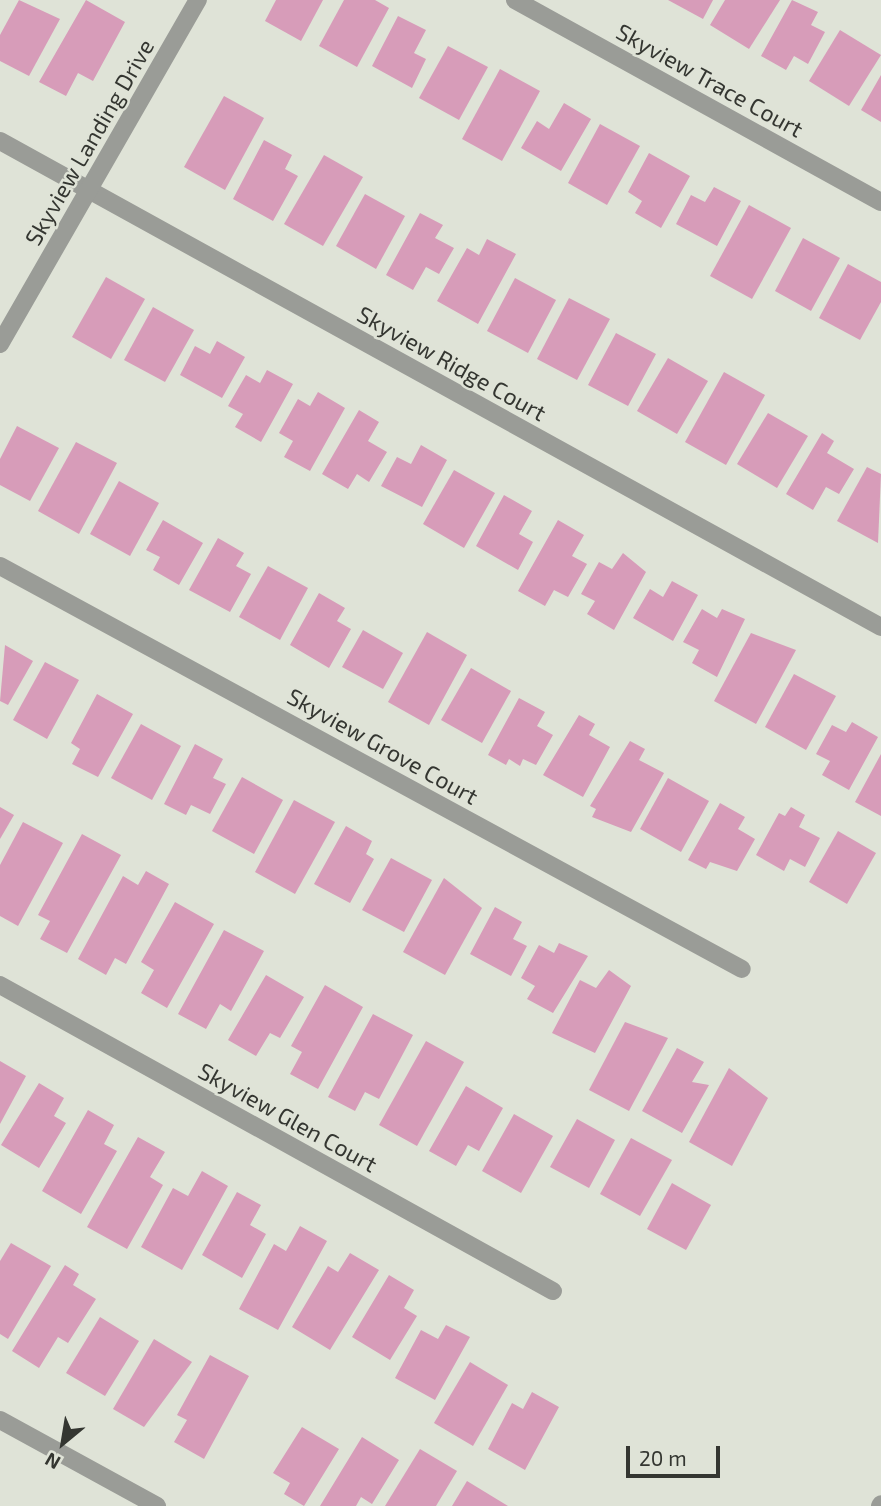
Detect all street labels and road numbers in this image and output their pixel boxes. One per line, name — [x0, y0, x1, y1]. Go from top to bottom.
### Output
street label: Skyview Trace Court — [611, 17, 809, 143]
street label: Skyview Landing Drive — [19, 34, 159, 250]
street label: Skyview Ridge Court — [353, 300, 551, 426]
street label: Skyview Grove Court — [283, 682, 483, 810]
street label: Skyview Glen Court — [194, 1056, 382, 1178]

